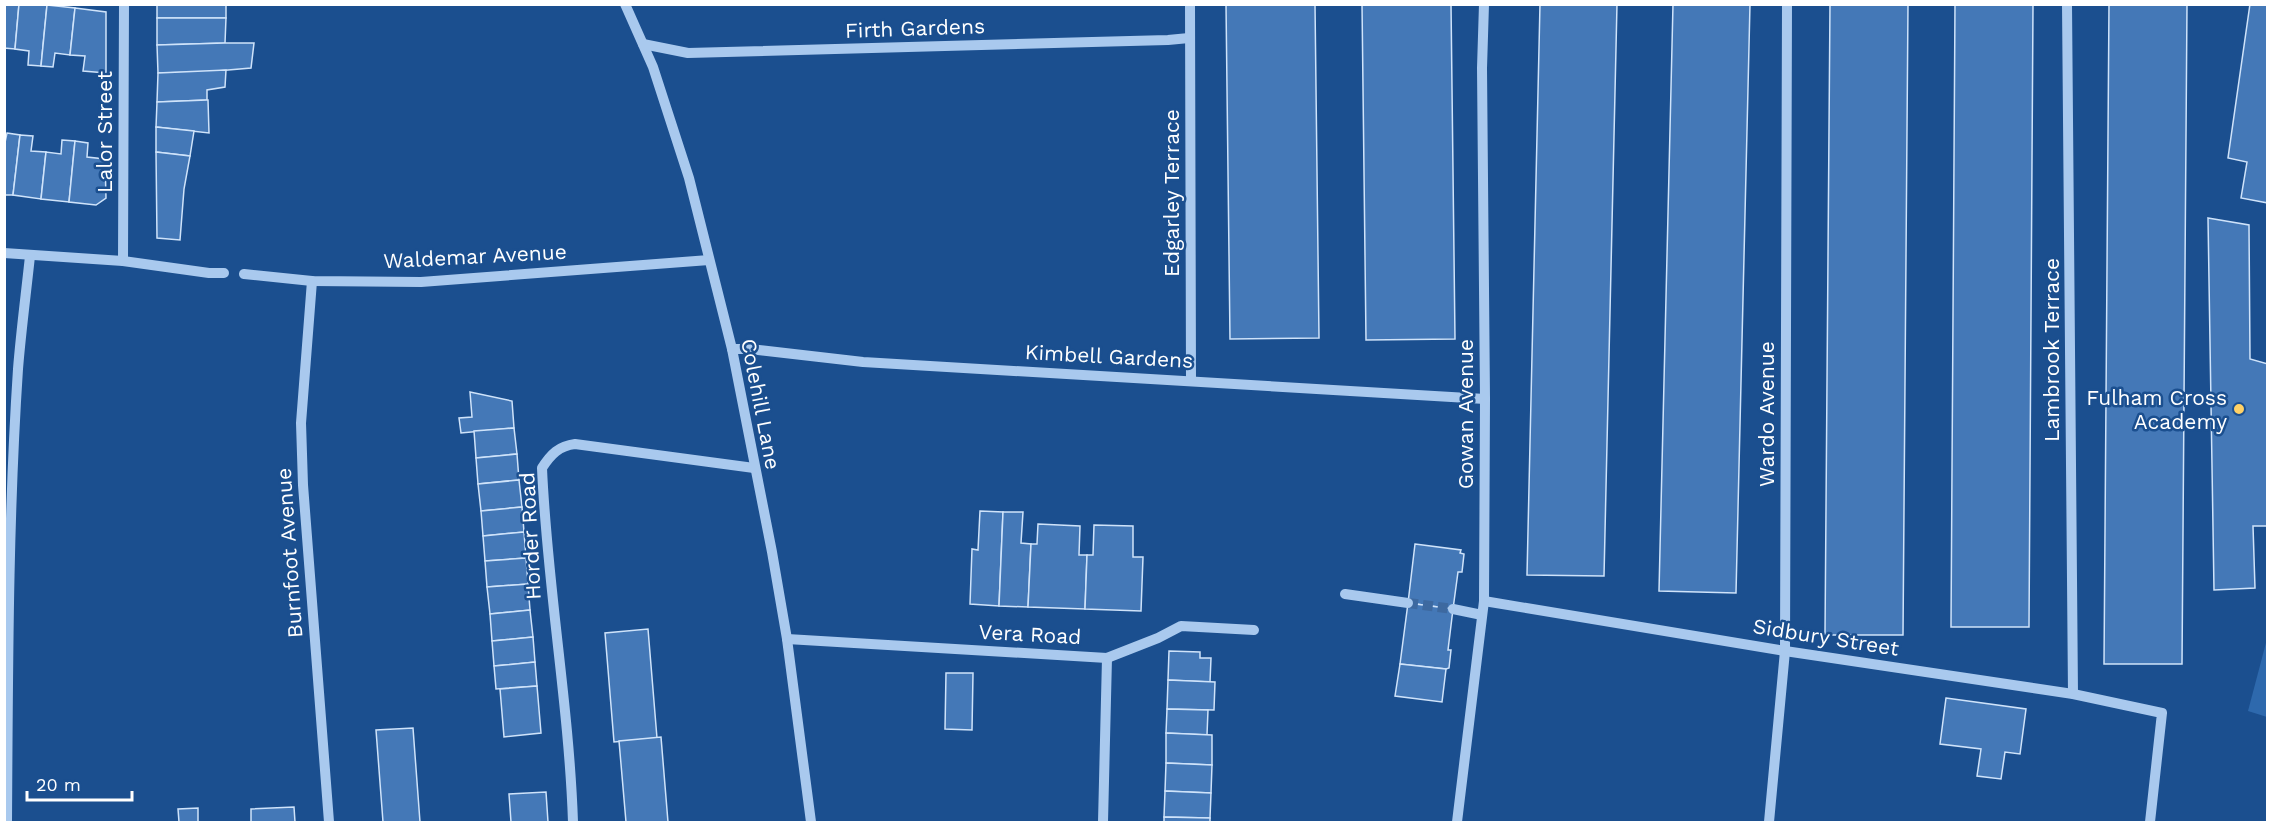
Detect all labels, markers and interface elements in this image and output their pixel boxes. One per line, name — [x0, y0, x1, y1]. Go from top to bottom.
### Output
street label: Firth Gardens — [845, 13, 985, 43]
street label: Lalor Street — [92, 71, 117, 193]
street label: Edgarley Terrace — [1159, 109, 1184, 277]
street label: Waldemar Avenue — [383, 239, 567, 273]
street label: Lambrook Terrace — [2039, 258, 2064, 442]
street label: Colehill Lane — [736, 336, 786, 472]
street label: Kimbell Gardens — [1024, 339, 1194, 373]
street label: Gowan Avenue — [1453, 339, 1478, 489]
street label: Wardo Avenue — [1754, 341, 1779, 487]
place label: Fulham Cross Academy — [2086, 385, 2227, 434]
marker: Fulham Cross Academy — [2232, 402, 2246, 416]
street label: Burnfoot Avenue — [271, 467, 307, 639]
street label: Horder Road — [514, 471, 546, 601]
street label: Sidbury Street — [1751, 613, 1901, 661]
street label: Vera Road — [978, 619, 1082, 649]
scale bar — [27, 764, 132, 802]
text: 20 m — [36, 774, 81, 795]

